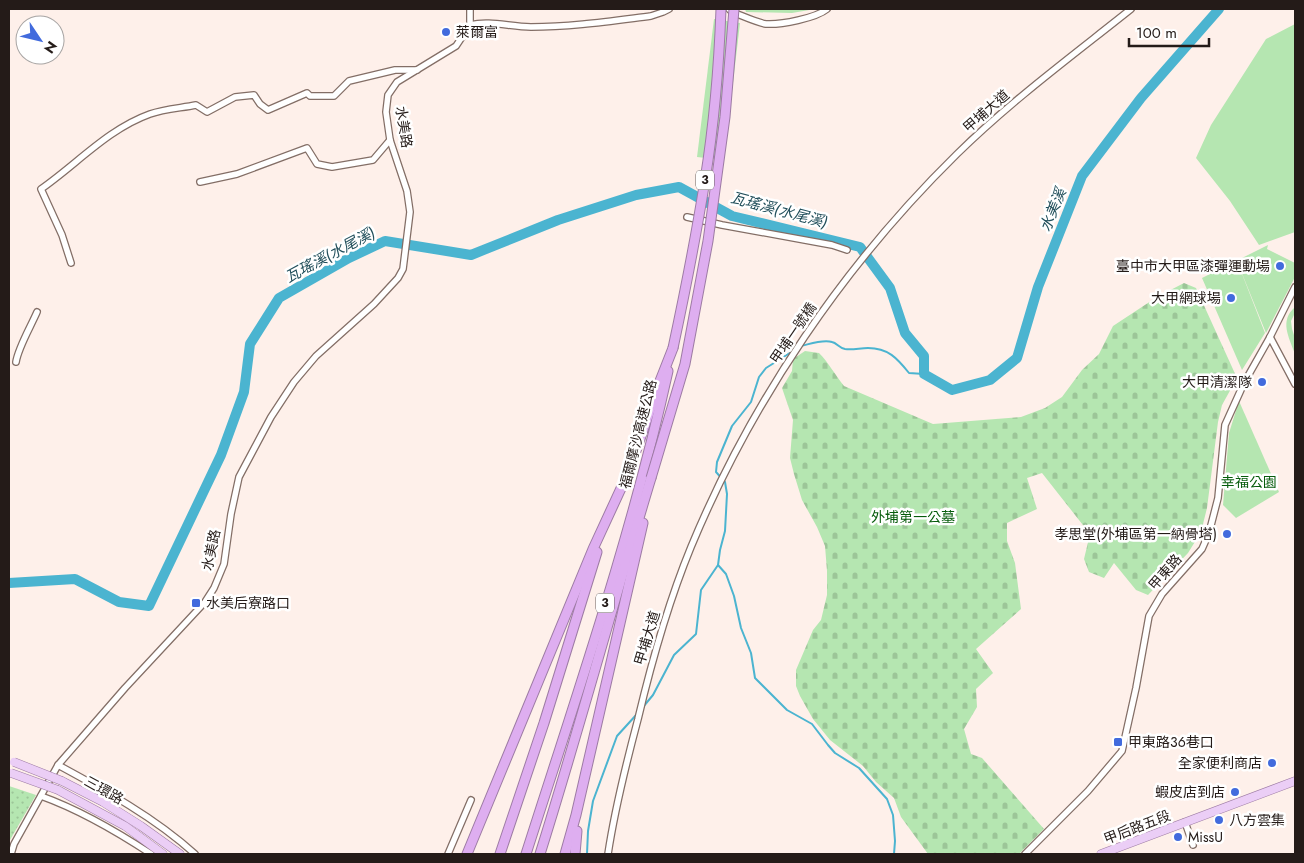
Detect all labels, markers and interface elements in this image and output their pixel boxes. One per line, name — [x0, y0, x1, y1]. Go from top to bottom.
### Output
north arrow — [15, 15, 65, 65]
scale bar — [1129, 15, 1209, 47]
place label: 萊爾富 — [456, 22, 498, 42]
text: 100 m — [1136, 22, 1177, 44]
marker: 萊爾富 — [440, 26, 452, 38]
text: N — [39, 37, 62, 58]
street label: 甲埔大道 — [958, 85, 1014, 137]
street label: 水美路 — [391, 105, 417, 149]
road number: 3 — [696, 170, 714, 190]
water label: 水美溪 — [1034, 183, 1072, 235]
water label: 瓦瑤溪(水尾溪) — [728, 187, 830, 233]
water label: 瓦瑤溪(水尾溪) — [281, 222, 379, 288]
place label: 臺中市大甲區漆彈運動場 — [1116, 256, 1270, 276]
marker: 臺中市大甲區漆彈運動場 — [1274, 260, 1286, 272]
place label: 大甲網球場 — [1151, 288, 1221, 308]
marker: 大甲網球場 — [1225, 292, 1237, 304]
street label: 甲埔一號橋 — [765, 298, 821, 368]
place label: 大甲清潔隊 — [1182, 372, 1252, 392]
marker: 大甲清潔隊 — [1256, 376, 1268, 388]
street label: 福爾摩沙高速公路 — [615, 377, 661, 491]
park label: 幸福公園 — [1221, 472, 1277, 492]
park label: 外埔第一公墓 — [871, 507, 955, 527]
place label: 孝思堂(外埔區第一納骨塔) — [1054, 524, 1217, 544]
street label: 水美路 — [197, 527, 225, 573]
marker: 孝思堂(外埔區第一納骨塔) — [1221, 528, 1233, 540]
street label: 甲東路 — [1144, 550, 1186, 594]
place label: 水美后寮路口 — [206, 593, 290, 613]
road number: 3 — [596, 594, 614, 612]
marker: 水美后寮路口 — [190, 597, 202, 609]
street label: 甲埔大道 — [629, 608, 665, 668]
place label: 甲東路36巷口 — [1128, 732, 1214, 752]
marker: 甲東路36巷口 — [1112, 736, 1124, 748]
place label: 全家便利商店 — [1178, 753, 1262, 773]
marker: 全家便利商店 — [1266, 757, 1278, 769]
street label: 三環路 — [81, 771, 127, 809]
place label: 蝦皮店到店 — [1155, 782, 1225, 802]
marker: 蝦皮店到店 — [1229, 786, 1241, 798]
street label: 甲后路五段 — [1101, 805, 1173, 849]
place label: 八方雲集 — [1229, 810, 1285, 830]
marker: 八方雲集 — [1213, 814, 1225, 826]
place label: MissU — [1188, 827, 1223, 847]
marker: MissU — [1172, 831, 1184, 843]

